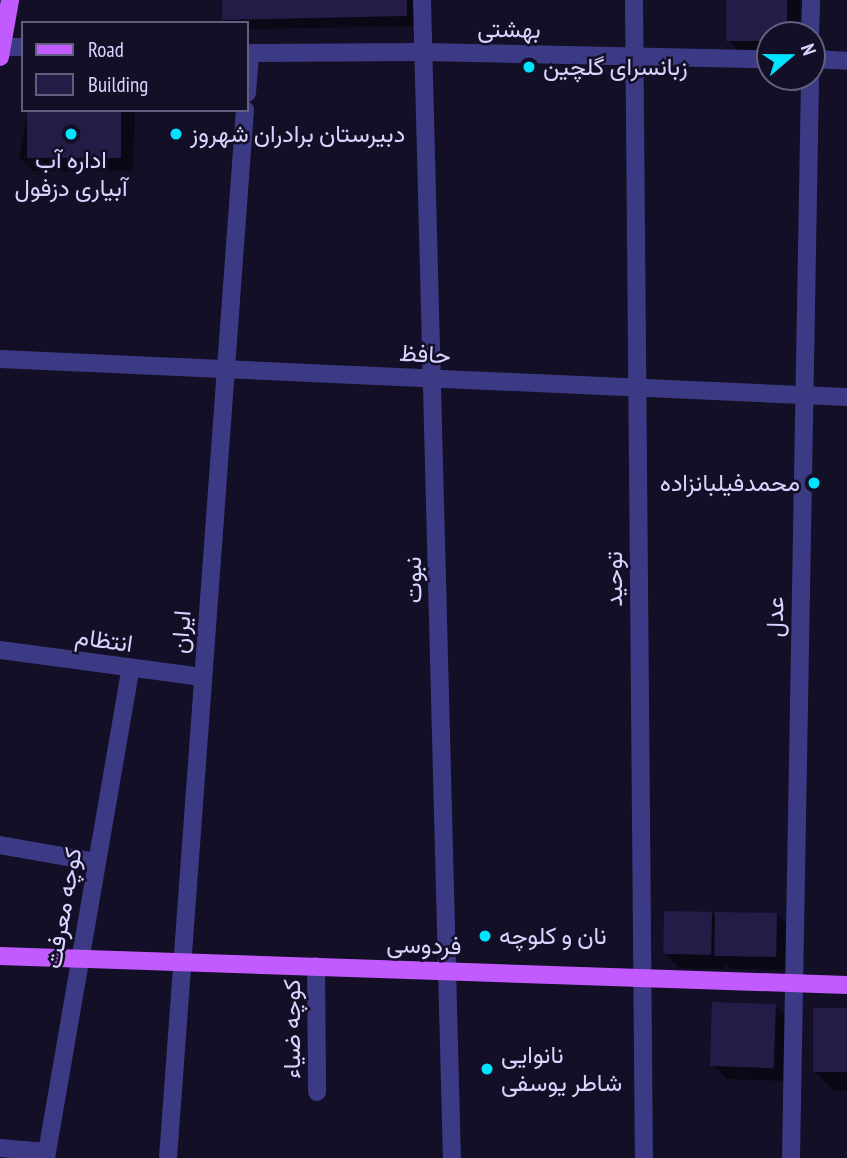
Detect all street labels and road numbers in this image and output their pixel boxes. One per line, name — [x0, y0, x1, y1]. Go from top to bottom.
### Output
street label: بهشتی — [477, 14, 541, 44]
street label: حافظ — [398, 338, 452, 370]
street label: توحید — [600, 551, 628, 607]
street label: نبوت — [398, 556, 428, 604]
street label: عدل — [760, 596, 790, 638]
street label: ایران — [165, 609, 197, 655]
street label: انتظام — [73, 622, 135, 658]
street label: کوچه معرفت — [38, 845, 88, 971]
street label: فردوسی — [386, 929, 462, 961]
street label: کوچه ضیاء — [278, 979, 306, 1079]

